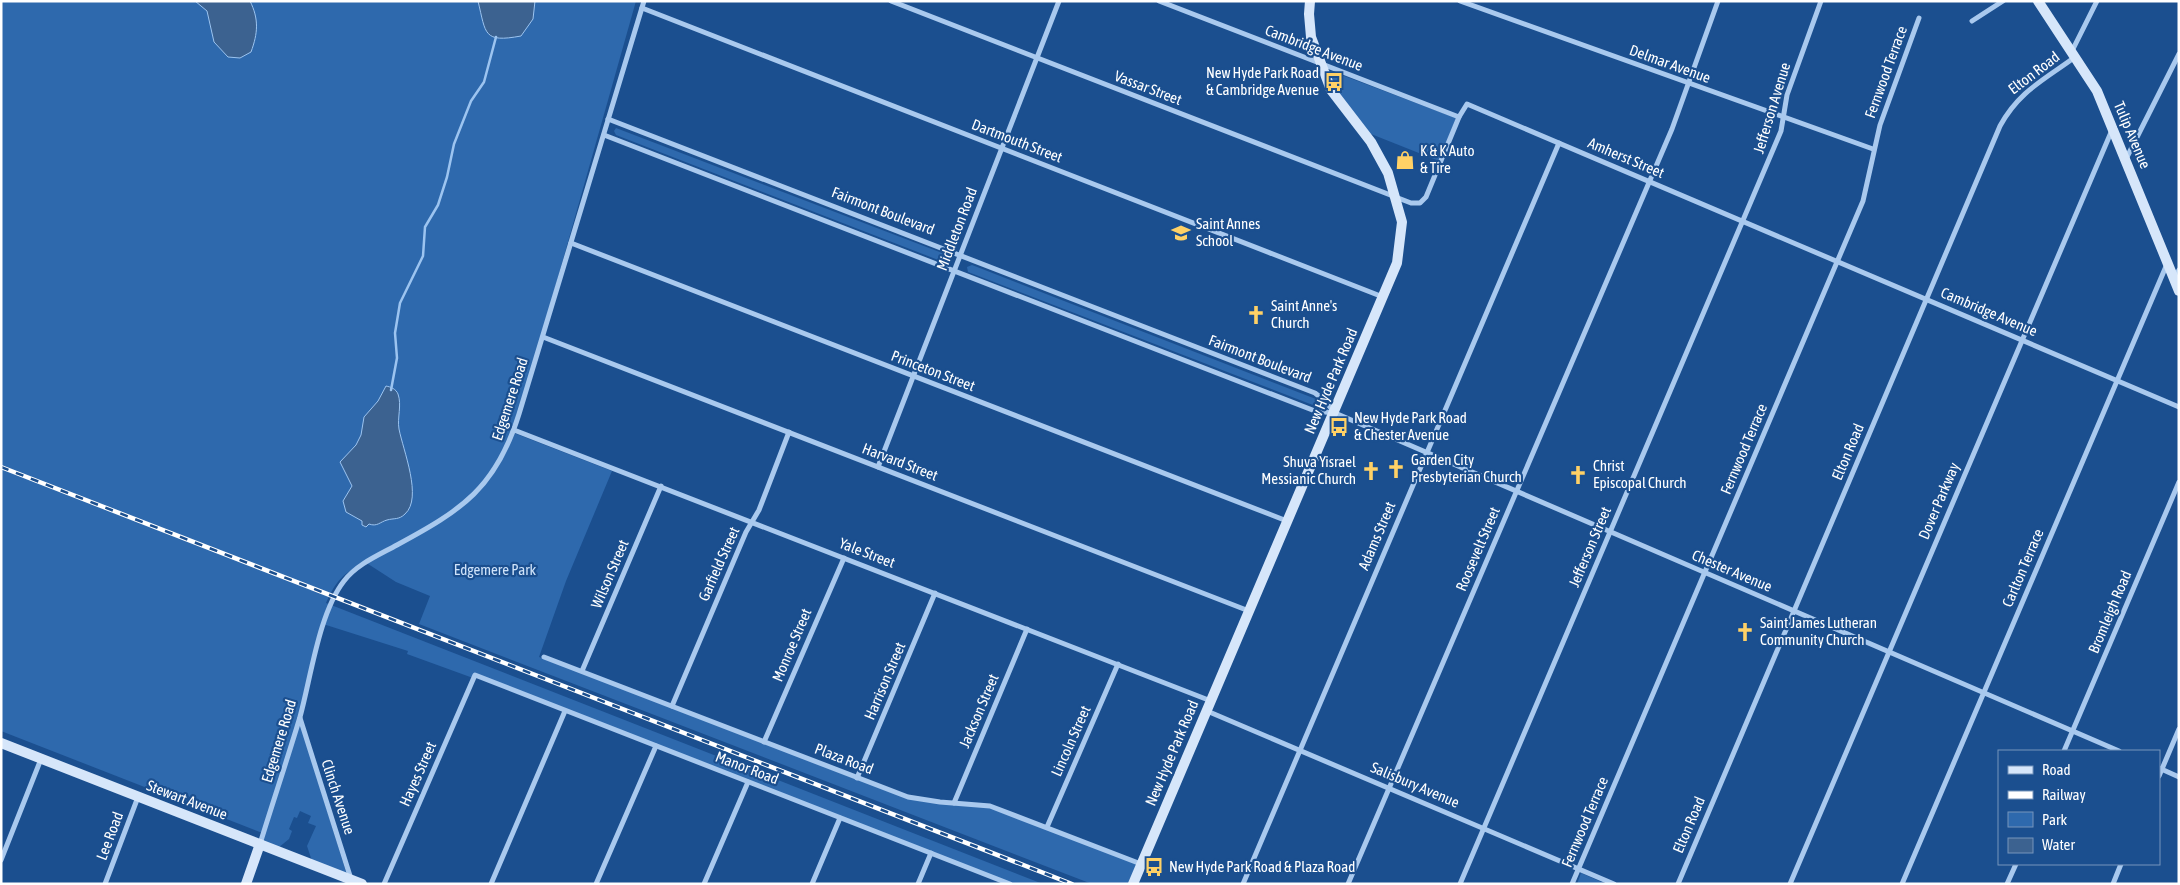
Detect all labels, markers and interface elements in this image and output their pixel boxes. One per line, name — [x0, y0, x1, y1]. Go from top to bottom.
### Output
street label: Cambridge Avenue — [1263, 21, 1366, 74]
street label: Fernwood Terrace — [1861, 23, 1910, 120]
street label: Delmar Avenue — [1627, 41, 1713, 86]
street label: Elton Road — [2005, 48, 2063, 97]
street label: Jefferson Avenue — [1750, 60, 1793, 155]
place label: New Hyde Park Road & Cambridge Avenue — [1206, 64, 1319, 98]
street label: Vassar Street — [1112, 67, 1184, 108]
bus stop icon: New Hyde Park Road & Cambridge Avenue — [1323, 71, 1345, 93]
street label: Tulip Avenue — [2111, 99, 2154, 171]
street label: Dartmouth Street — [969, 115, 1065, 166]
street label: Amherst Street — [1585, 134, 1667, 181]
place label: K & K Auto & Tire — [1420, 142, 1474, 176]
shop icon: K & K Auto & Tire — [1394, 149, 1416, 171]
street label: Fairmont Boulevard — [829, 183, 937, 238]
street label: Middleton Road — [933, 185, 980, 273]
place label: Saint Annes School — [1196, 215, 1260, 249]
school or university icon: Saint Annes School — [1170, 222, 1192, 244]
street label: Cambridge Avenue — [1938, 284, 2040, 340]
place label: Saint Anne's Church — [1271, 297, 1337, 331]
church icon: Saint Anne's Church — [1245, 304, 1267, 326]
street label: New Hyde Park Road — [1301, 325, 1360, 436]
street label: Fairmont Boulevard — [1206, 331, 1314, 386]
street label: Princeton Street — [889, 347, 977, 394]
street label: Edgemere Road — [488, 355, 531, 442]
street label: Fernwood Terrace — [1717, 401, 1770, 497]
place label: New Hyde Park Road & Chester Avenue — [1354, 409, 1467, 443]
bus stop icon: New Hyde Park Road & Chester Avenue — [1328, 416, 1350, 438]
street label: Elton Road — [1828, 421, 1867, 483]
street label: Harvard Street — [860, 439, 940, 484]
place label: Garden City Presbyterian Church — [1411, 451, 1522, 485]
place label: Shuva Yisrael Messianic Church — [1261, 453, 1356, 487]
place label: Christ Episcopal Church — [1593, 457, 1686, 491]
church icon: Garden City Presbyterian Church — [1385, 458, 1407, 480]
church icon: Shuva Yisrael Messianic Church — [1360, 460, 1382, 482]
street label: Dover Parkway — [1915, 460, 1962, 542]
church icon: Christ Episcopal Church — [1567, 464, 1589, 486]
street label: Adams Street — [1355, 499, 1399, 572]
street label: Roosevelt Street — [1452, 504, 1503, 593]
street label: Jefferson Street — [1565, 504, 1614, 590]
street label: Garfield Street — [695, 524, 742, 604]
street label: Carlton Terrace — [1998, 526, 2047, 609]
street label: Yale Street — [837, 534, 897, 571]
street label: Wilson Street — [587, 537, 632, 611]
street label: Chester Avenue — [1690, 546, 1775, 595]
park label: Edgemere Park — [454, 561, 537, 578]
street label: Bromleigh Road — [2085, 568, 2135, 656]
street label: Monroe Street — [769, 606, 815, 684]
place label: Saint James Lutheran Community Church — [1760, 614, 1877, 648]
church icon: Saint James Lutheran Community Church — [1734, 621, 1756, 643]
street label: Harrison Street — [861, 639, 908, 722]
street label: Jackson Street — [955, 671, 1002, 750]
street label: Edgemere Road — [258, 697, 299, 784]
street label: New Hyde Park Road — [1142, 697, 1201, 808]
street label: Lincoln Street — [1047, 703, 1094, 779]
street label: Hayes Street — [396, 739, 439, 809]
street label: Plaza Road — [812, 740, 876, 777]
street label: Manor Road — [713, 748, 781, 787]
legend — [1998, 750, 2160, 865]
street label: Clinch Avenue — [318, 757, 359, 837]
street label: Salisbury Avenue — [1368, 758, 1462, 811]
text: Road — [2042, 761, 2071, 778]
street label: Fernwood Terrace — [1558, 774, 1611, 870]
street label: Stewart Avenue — [144, 776, 230, 823]
text: Railway — [2042, 786, 2086, 803]
street label: Elton Road — [1669, 794, 1708, 856]
street label: Lee Road — [93, 809, 126, 862]
text: Park — [2042, 811, 2067, 828]
text: Water — [2042, 836, 2075, 853]
bus stop icon: New Hyde Park Road & Plaza Road — [1143, 856, 1165, 878]
place label: New Hyde Park Road & Plaza Road — [1169, 858, 1355, 875]

